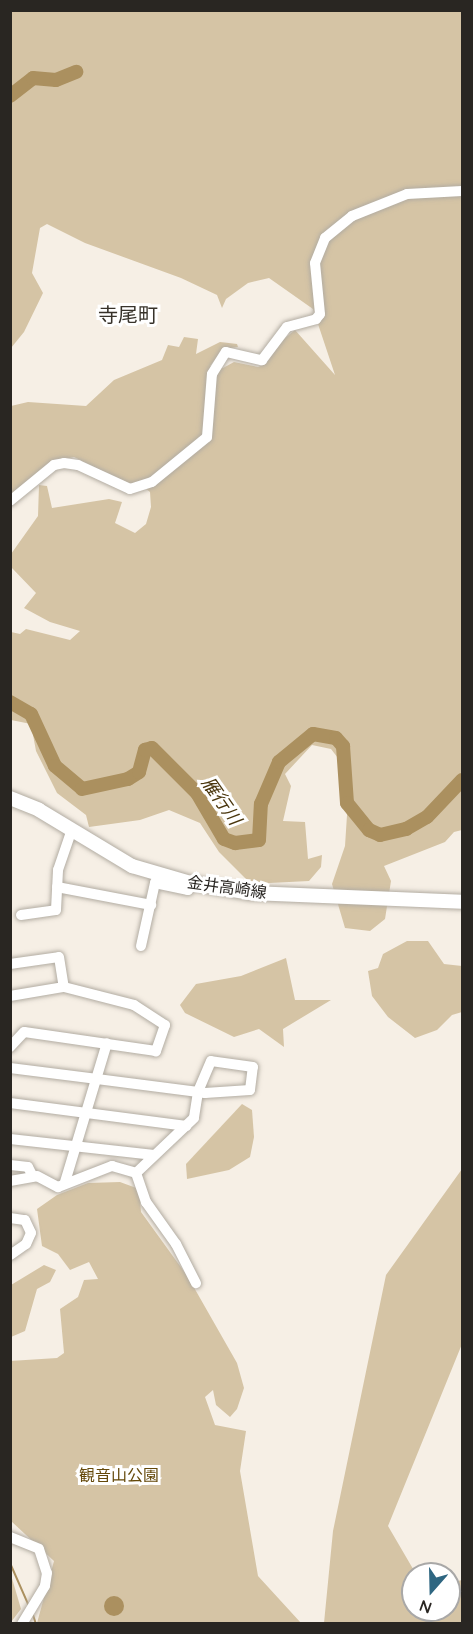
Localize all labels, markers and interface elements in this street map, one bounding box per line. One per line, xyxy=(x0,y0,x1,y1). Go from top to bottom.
district label: 寺尾町 xyxy=(98,302,158,326)
water label: 雁行川 xyxy=(197,773,245,829)
street label: 金井高崎線 xyxy=(186,872,268,902)
park label: 観音山公園 xyxy=(79,1465,159,1485)
north arrow xyxy=(401,1562,461,1622)
text: N xyxy=(417,1596,434,1618)

